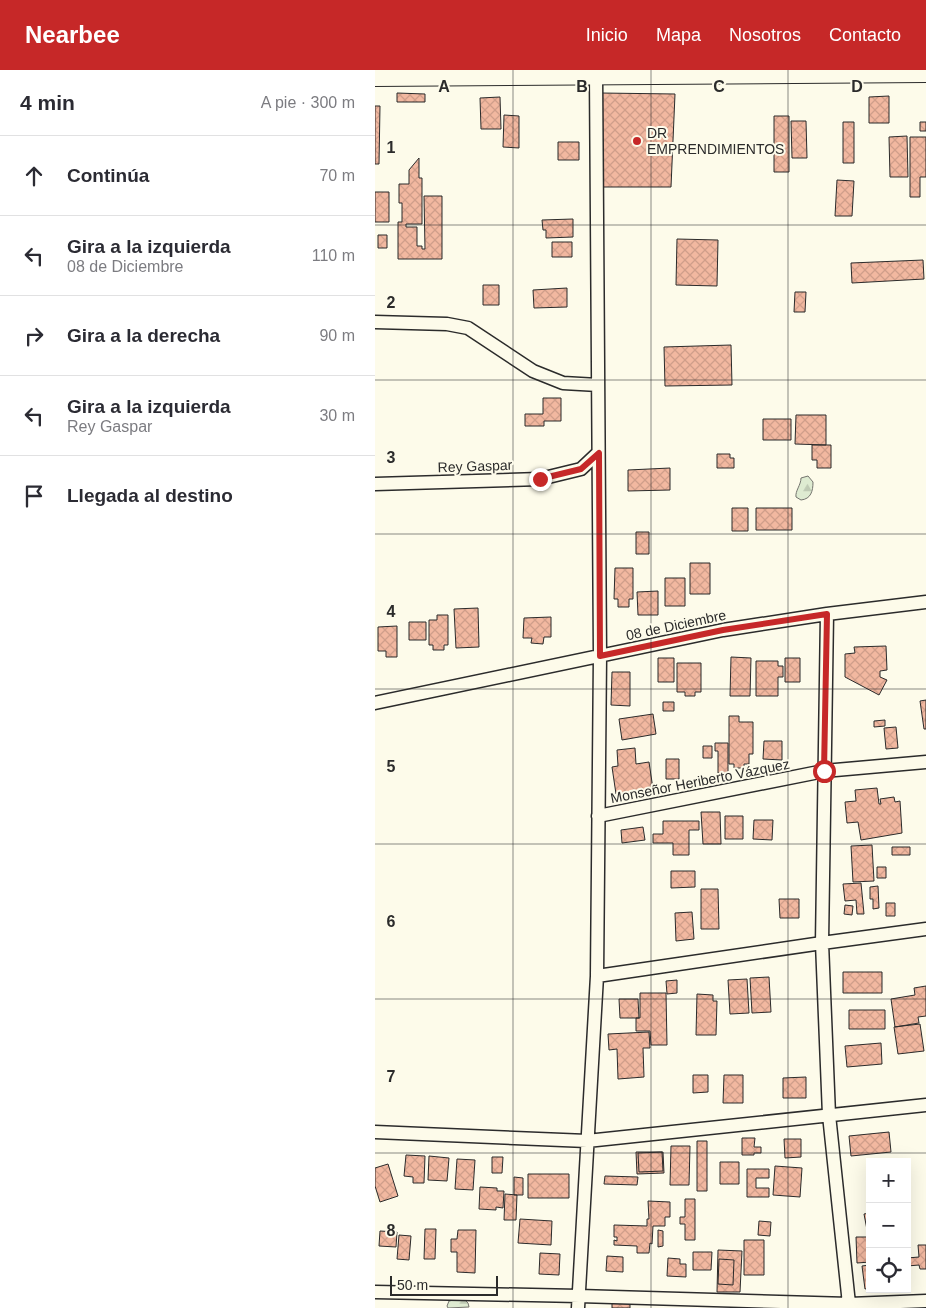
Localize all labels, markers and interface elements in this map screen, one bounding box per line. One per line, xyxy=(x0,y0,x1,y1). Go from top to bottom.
text: Nearbee xyxy=(25,21,120,48)
text: Inicio xyxy=(586,25,628,45)
text: Mapa xyxy=(656,25,701,45)
text: Nosotros xyxy=(729,25,801,45)
text: Contacto xyxy=(829,25,901,45)
text: A xyxy=(438,78,450,95)
text: B xyxy=(576,78,588,95)
text: C xyxy=(713,78,725,95)
text: D xyxy=(851,78,863,95)
text: 4 min xyxy=(20,91,75,114)
text: A pie · 300 m xyxy=(261,94,355,111)
place label: DR EMPRENDIMIENTOS xyxy=(647,125,784,157)
marker: DR EMPRENDIMIENTOS xyxy=(631,135,643,147)
text: 1 xyxy=(387,139,396,156)
icon: ahead xyxy=(20,162,48,190)
text: Continúa xyxy=(67,165,149,186)
text: 70 m xyxy=(319,167,355,184)
text: Gira a la izquierda xyxy=(67,236,231,257)
icon: left xyxy=(20,242,48,270)
text: 110 m xyxy=(312,247,355,264)
text: 08 de Diciembre xyxy=(67,258,184,275)
text: 2 xyxy=(387,294,396,311)
icon: right xyxy=(20,322,48,350)
text: Gira a la derecha xyxy=(67,325,220,346)
text: 90 m xyxy=(319,327,355,344)
text: Gira a la izquierda xyxy=(67,396,231,417)
icon: left xyxy=(20,402,48,430)
text: 30 m xyxy=(319,407,355,424)
text: Rey Gaspar xyxy=(67,418,152,435)
text: 3 xyxy=(387,449,396,466)
street label: Rey Gaspar xyxy=(437,457,513,475)
route end xyxy=(529,468,552,491)
icon: arrive xyxy=(20,482,48,510)
text: Llegada al destino xyxy=(67,485,233,506)
text: 4 xyxy=(387,603,396,620)
street label: 08 de Diciembre xyxy=(624,607,728,643)
street label: Monseñor Heriberto Vázquez xyxy=(609,756,791,806)
text: 5 xyxy=(387,758,396,775)
route start xyxy=(813,760,836,783)
text: 6 xyxy=(387,913,396,930)
text: 7 xyxy=(387,1068,396,1085)
map controls xyxy=(866,1158,911,1293)
button: + xyxy=(866,1158,911,1203)
button: − xyxy=(866,1203,911,1248)
text: 8 xyxy=(387,1222,396,1239)
button: locate xyxy=(866,1248,911,1293)
scale bar xyxy=(390,1273,497,1296)
text: 50 m xyxy=(397,1277,428,1293)

